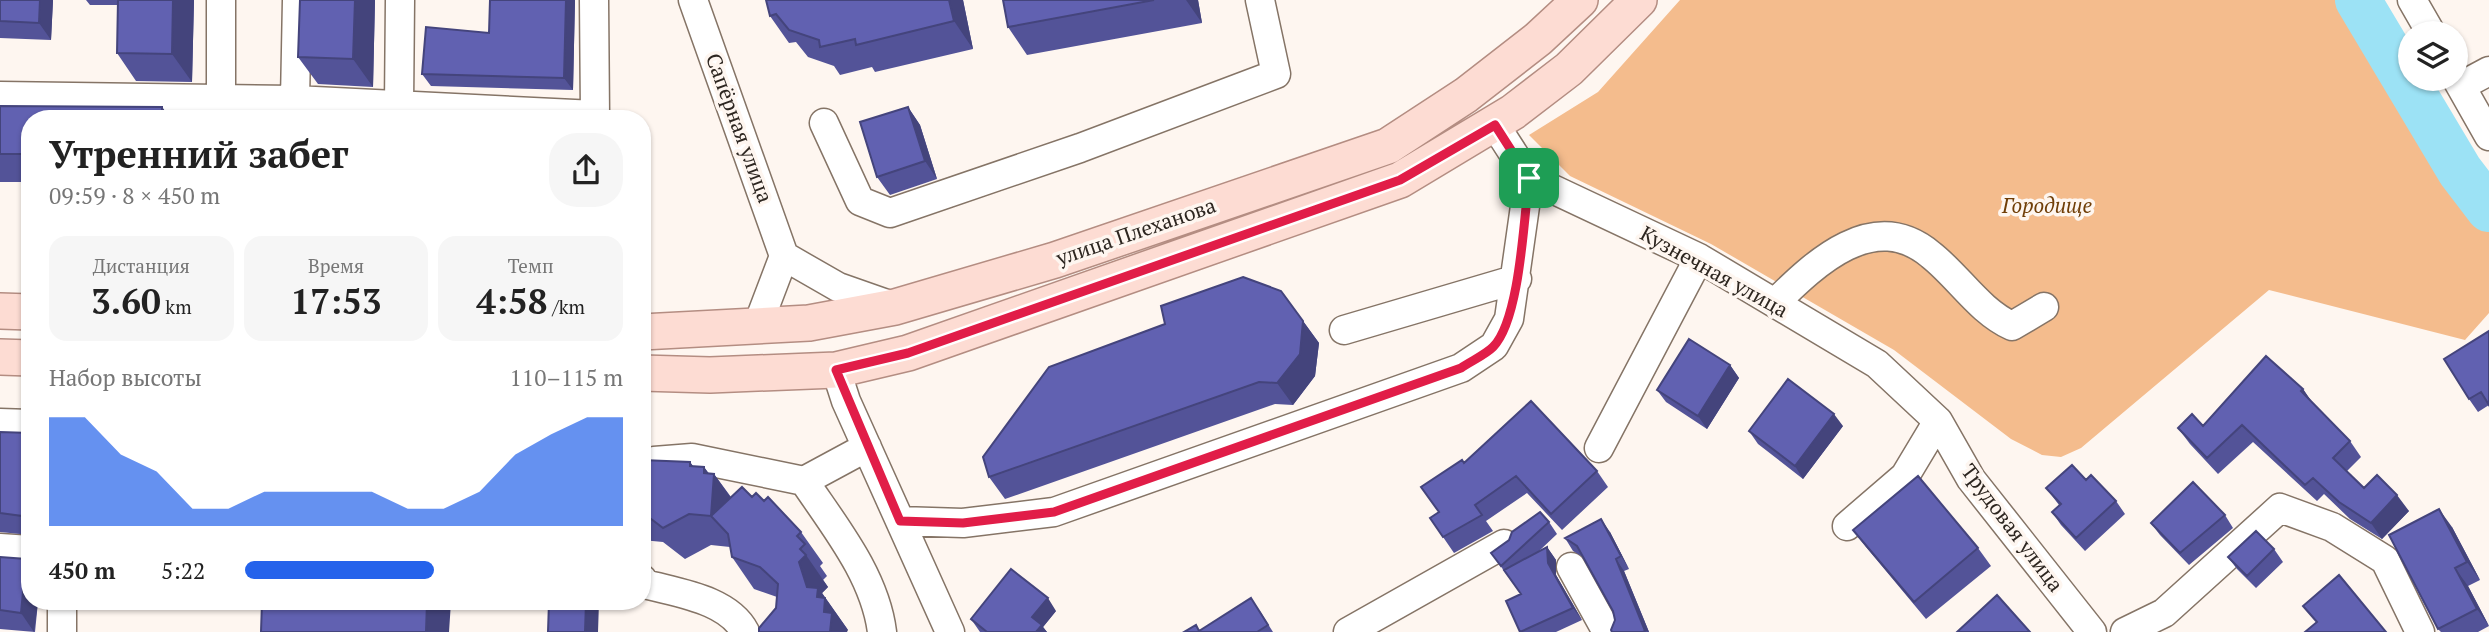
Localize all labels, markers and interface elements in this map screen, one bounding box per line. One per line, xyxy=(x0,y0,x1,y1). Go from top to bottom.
map controls xyxy=(2398,21,2468,91)
button: layers xyxy=(2398,21,2468,91)
street label: Сапёрная улица xyxy=(700,49,780,207)
text: Утренний забег xyxy=(49,129,349,179)
button: share xyxy=(549,133,623,207)
pin xyxy=(1499,148,1559,208)
icon: arrive xyxy=(1510,159,1548,197)
text: 09:59 · 8 × 450 m xyxy=(49,180,220,211)
street label: улица Плеханова xyxy=(1051,190,1220,272)
park label: Городище xyxy=(2001,191,2093,219)
street label: Кузнечная улица xyxy=(1635,219,1794,324)
text: Дистанция xyxy=(93,253,190,278)
text: Время xyxy=(308,253,364,278)
text: Темп xyxy=(508,253,554,278)
text: 3.60 xyxy=(91,278,161,324)
text: 17:53 xyxy=(290,278,382,324)
text: 4:58 xyxy=(476,278,548,324)
text: km xyxy=(161,294,192,319)
text: /km xyxy=(548,294,585,319)
text: Набор высоты xyxy=(49,362,202,393)
text: 110–115 m xyxy=(510,362,623,393)
street label: Трудовая улица xyxy=(1955,458,2070,597)
text: 450 m xyxy=(49,555,115,586)
text: 5:22 xyxy=(161,555,205,586)

